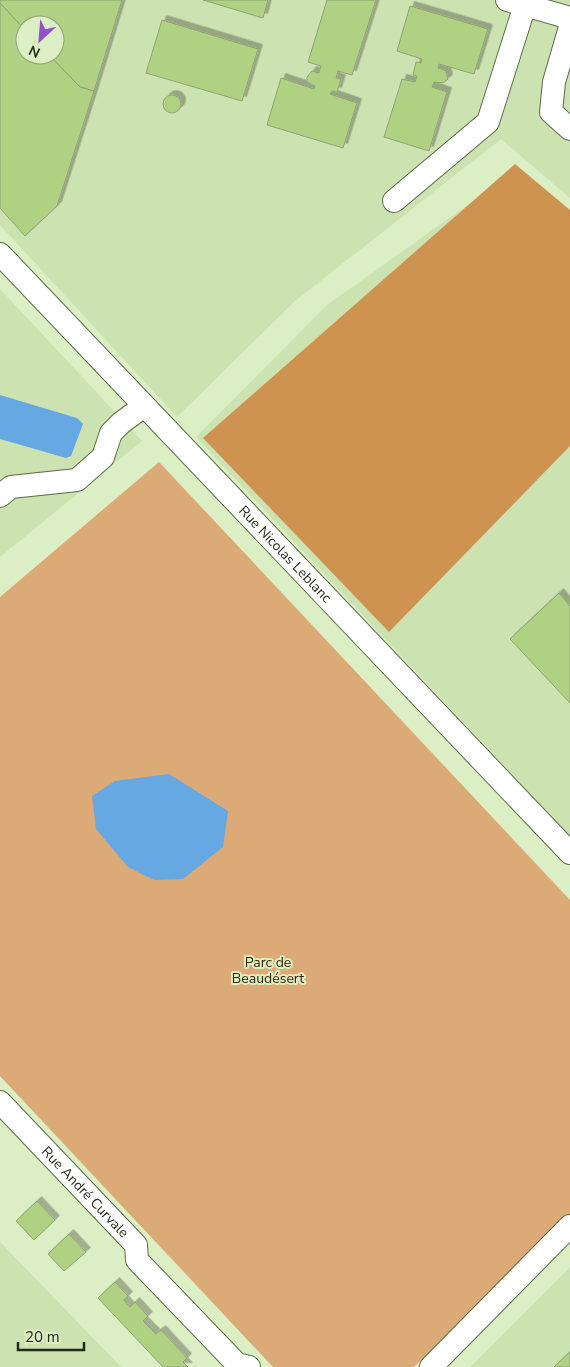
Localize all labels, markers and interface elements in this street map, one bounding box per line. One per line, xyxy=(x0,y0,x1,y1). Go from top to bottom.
north arrow xyxy=(15,15,65,65)
text: N xyxy=(26,40,43,62)
street label: Rue Nicolas Leblanc xyxy=(234,502,336,607)
park label: Parc de Beaudésert xyxy=(232,953,304,988)
street label: Rue André Curvale xyxy=(37,1142,133,1242)
scale bar xyxy=(18,1320,84,1352)
text: 20 m xyxy=(25,1327,60,1347)

